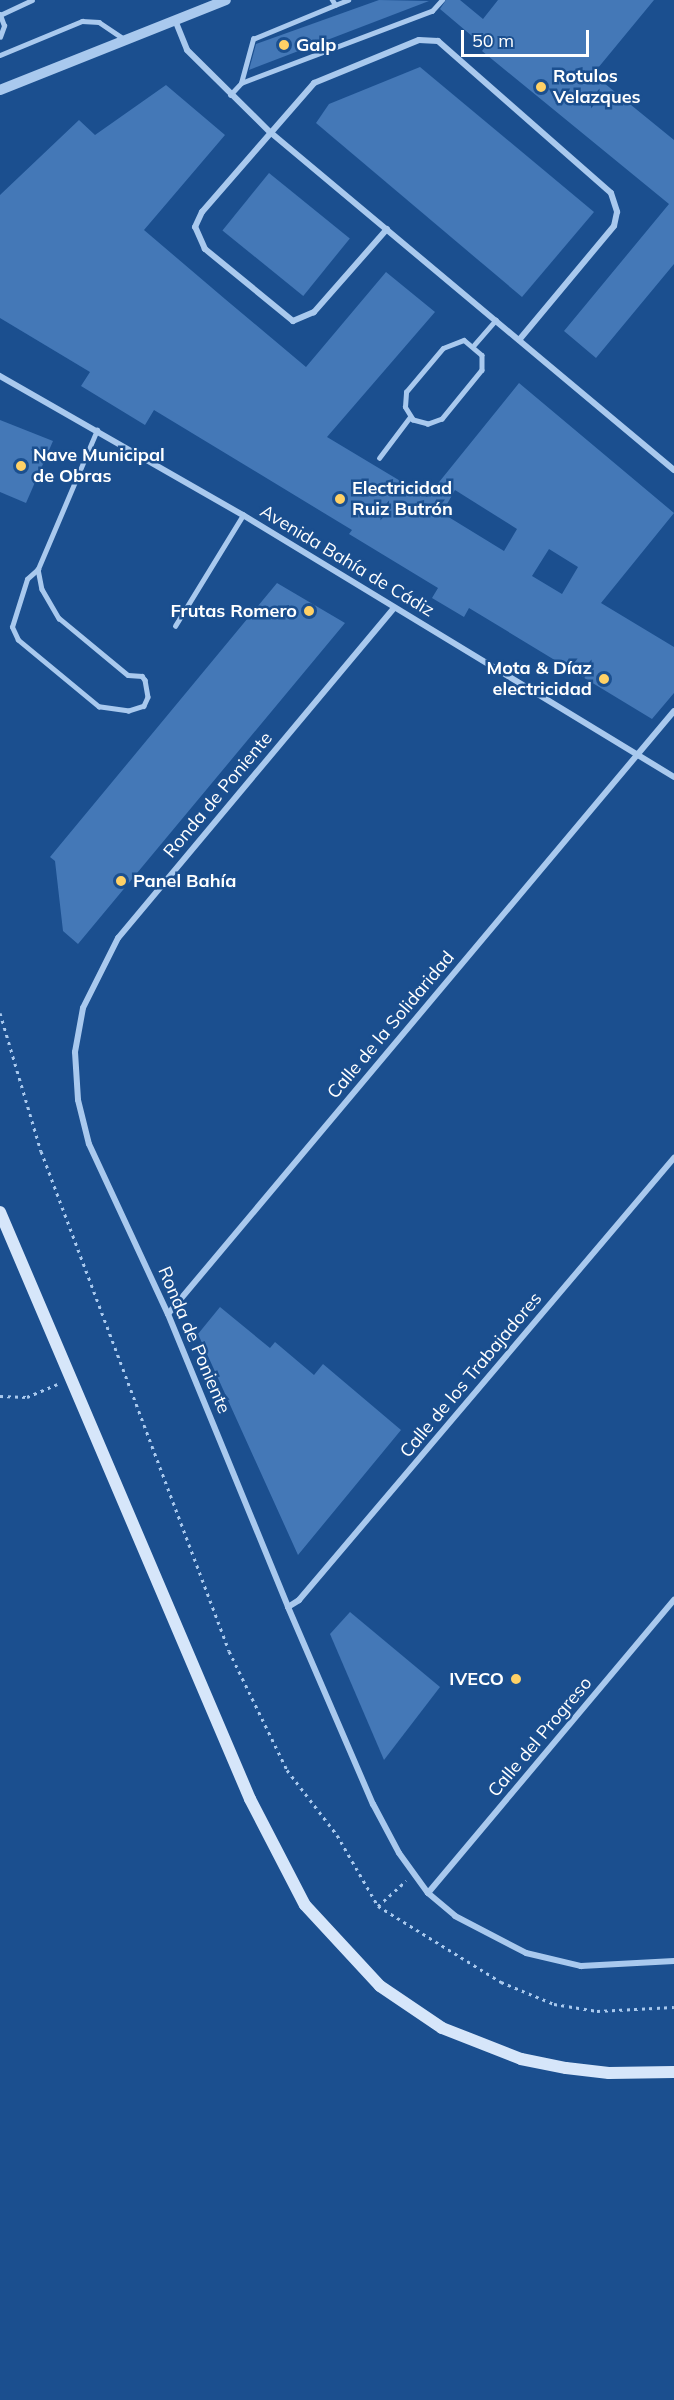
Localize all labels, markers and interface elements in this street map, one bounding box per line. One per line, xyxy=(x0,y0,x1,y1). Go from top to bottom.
scale bar xyxy=(464,18,592,56)
text: 50 m xyxy=(472,29,514,52)
place label: Galp xyxy=(296,34,336,56)
marker: Galp xyxy=(277,38,291,52)
place label: Rotulos Velazques xyxy=(553,66,641,109)
marker: Rotulos Velazques xyxy=(534,80,548,94)
place label: Nave Municipal de Obras xyxy=(33,445,165,488)
marker: Nave Municipal de Obras xyxy=(14,459,28,473)
place label: Electricidad Ruiz Butrón xyxy=(352,478,453,520)
marker: Electricidad Ruiz Butrón xyxy=(333,492,347,506)
street label: Avenida Bahía de Cádiz xyxy=(256,500,438,622)
place label: Frutas Romero xyxy=(170,600,297,622)
marker: Frutas Romero xyxy=(302,604,316,618)
place label: Mota & Díaz electricidad xyxy=(487,658,592,700)
marker: Mota & Díaz electricidad xyxy=(597,672,611,686)
street label: Ronda de Poniente xyxy=(159,728,277,862)
place label: Panel Bahía xyxy=(133,870,236,892)
marker: Panel Bahía xyxy=(114,874,128,888)
street label: Calle de la Solidaridad xyxy=(323,947,459,1103)
street label: Ronda de Poniente xyxy=(153,1263,235,1417)
street label: Calle de los Trabajadores xyxy=(396,1288,546,1462)
place label: IVECO xyxy=(449,1668,504,1690)
marker: IVECO xyxy=(509,1672,523,1686)
street label: Calle del Progreso xyxy=(484,1673,596,1801)

